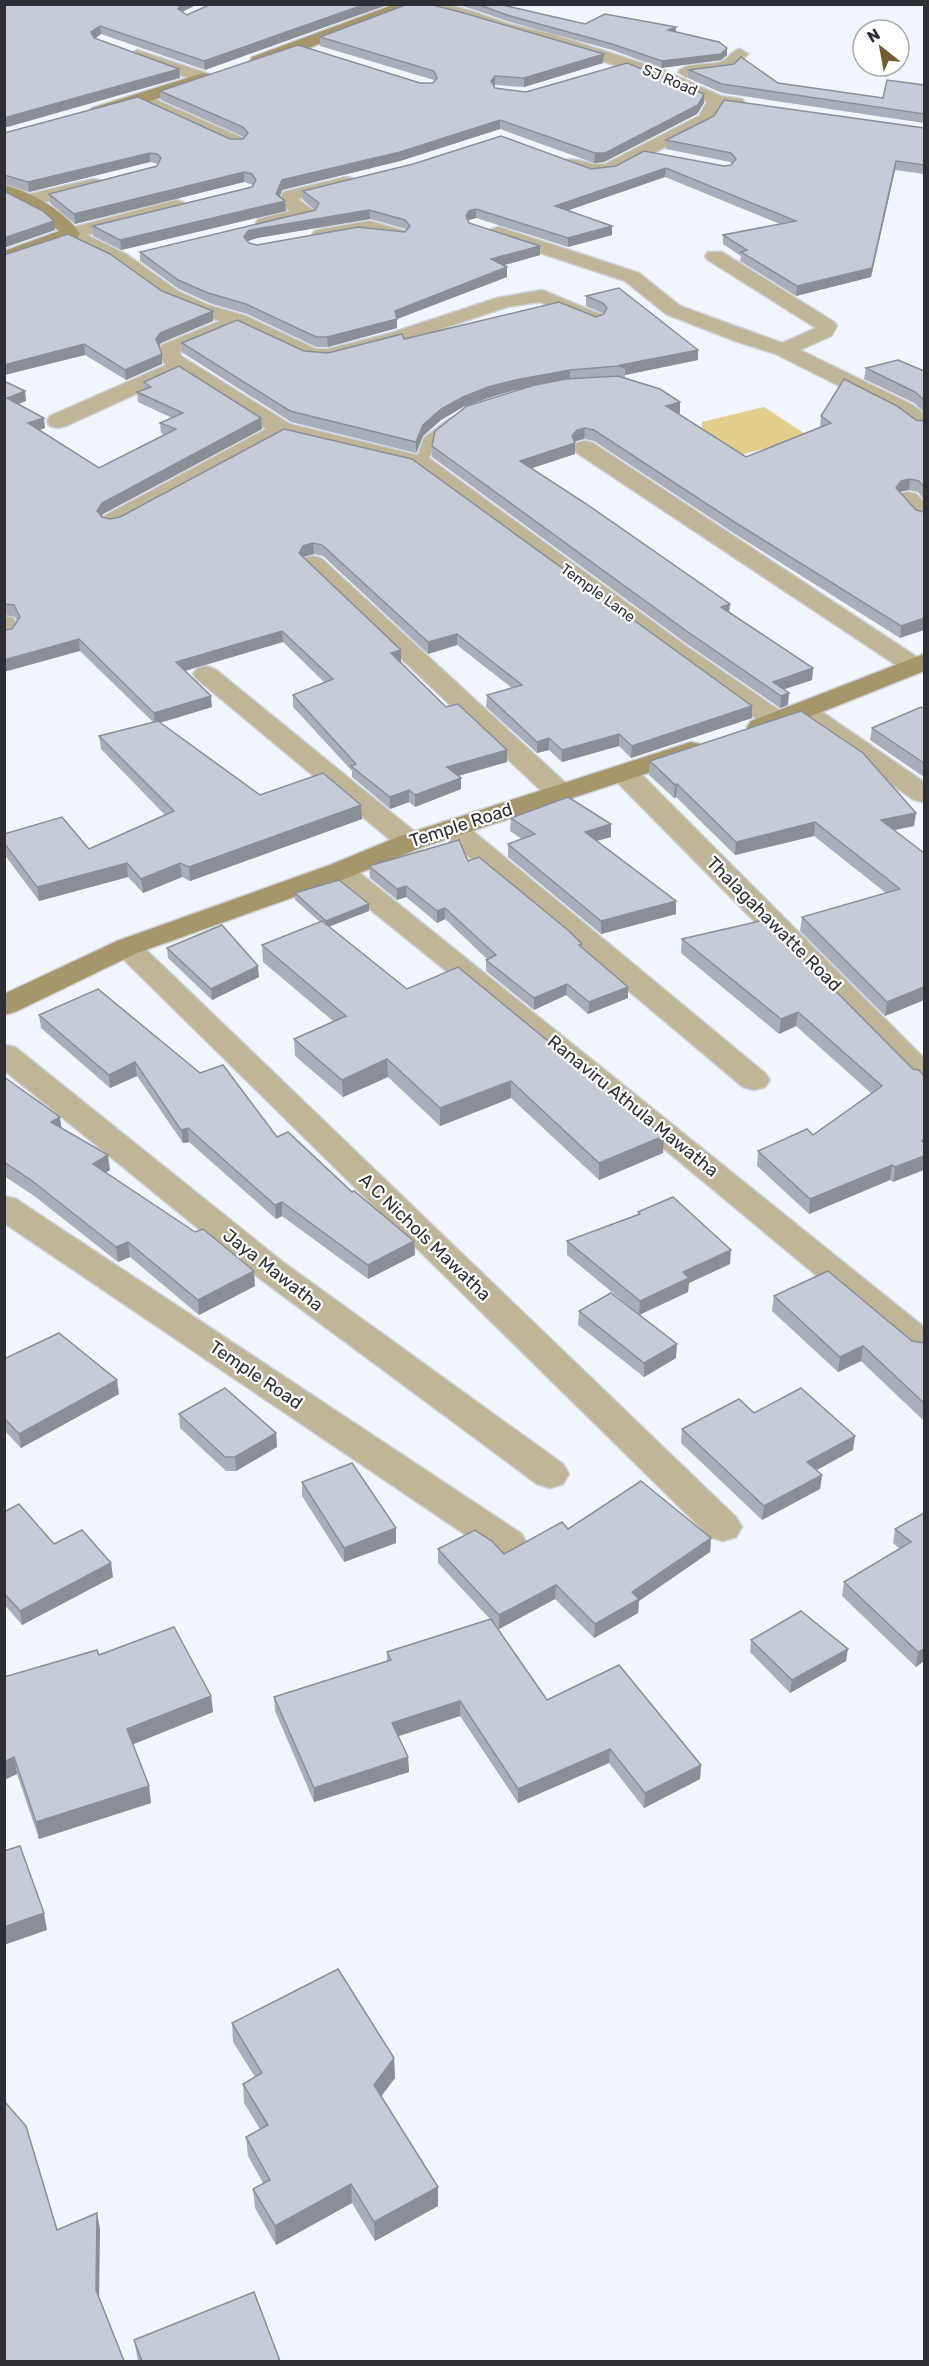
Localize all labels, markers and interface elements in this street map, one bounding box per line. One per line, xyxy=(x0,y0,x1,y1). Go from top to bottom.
north arrow xyxy=(851,18,911,78)
text: N xyxy=(864,24,883,47)
street label: SJ Road xyxy=(640,60,700,100)
street label: Temple Lane xyxy=(557,560,639,626)
street label: Temple Road xyxy=(407,798,515,852)
street label: Thalagahawatte Road xyxy=(702,852,846,996)
street label: Ranaviru Athula Mawatha xyxy=(543,1030,723,1182)
street label: A C Nichols Mawatha xyxy=(355,1168,495,1306)
street label: Jaya Mawatha xyxy=(218,1224,328,1316)
street label: Temple Road xyxy=(205,1336,307,1414)

